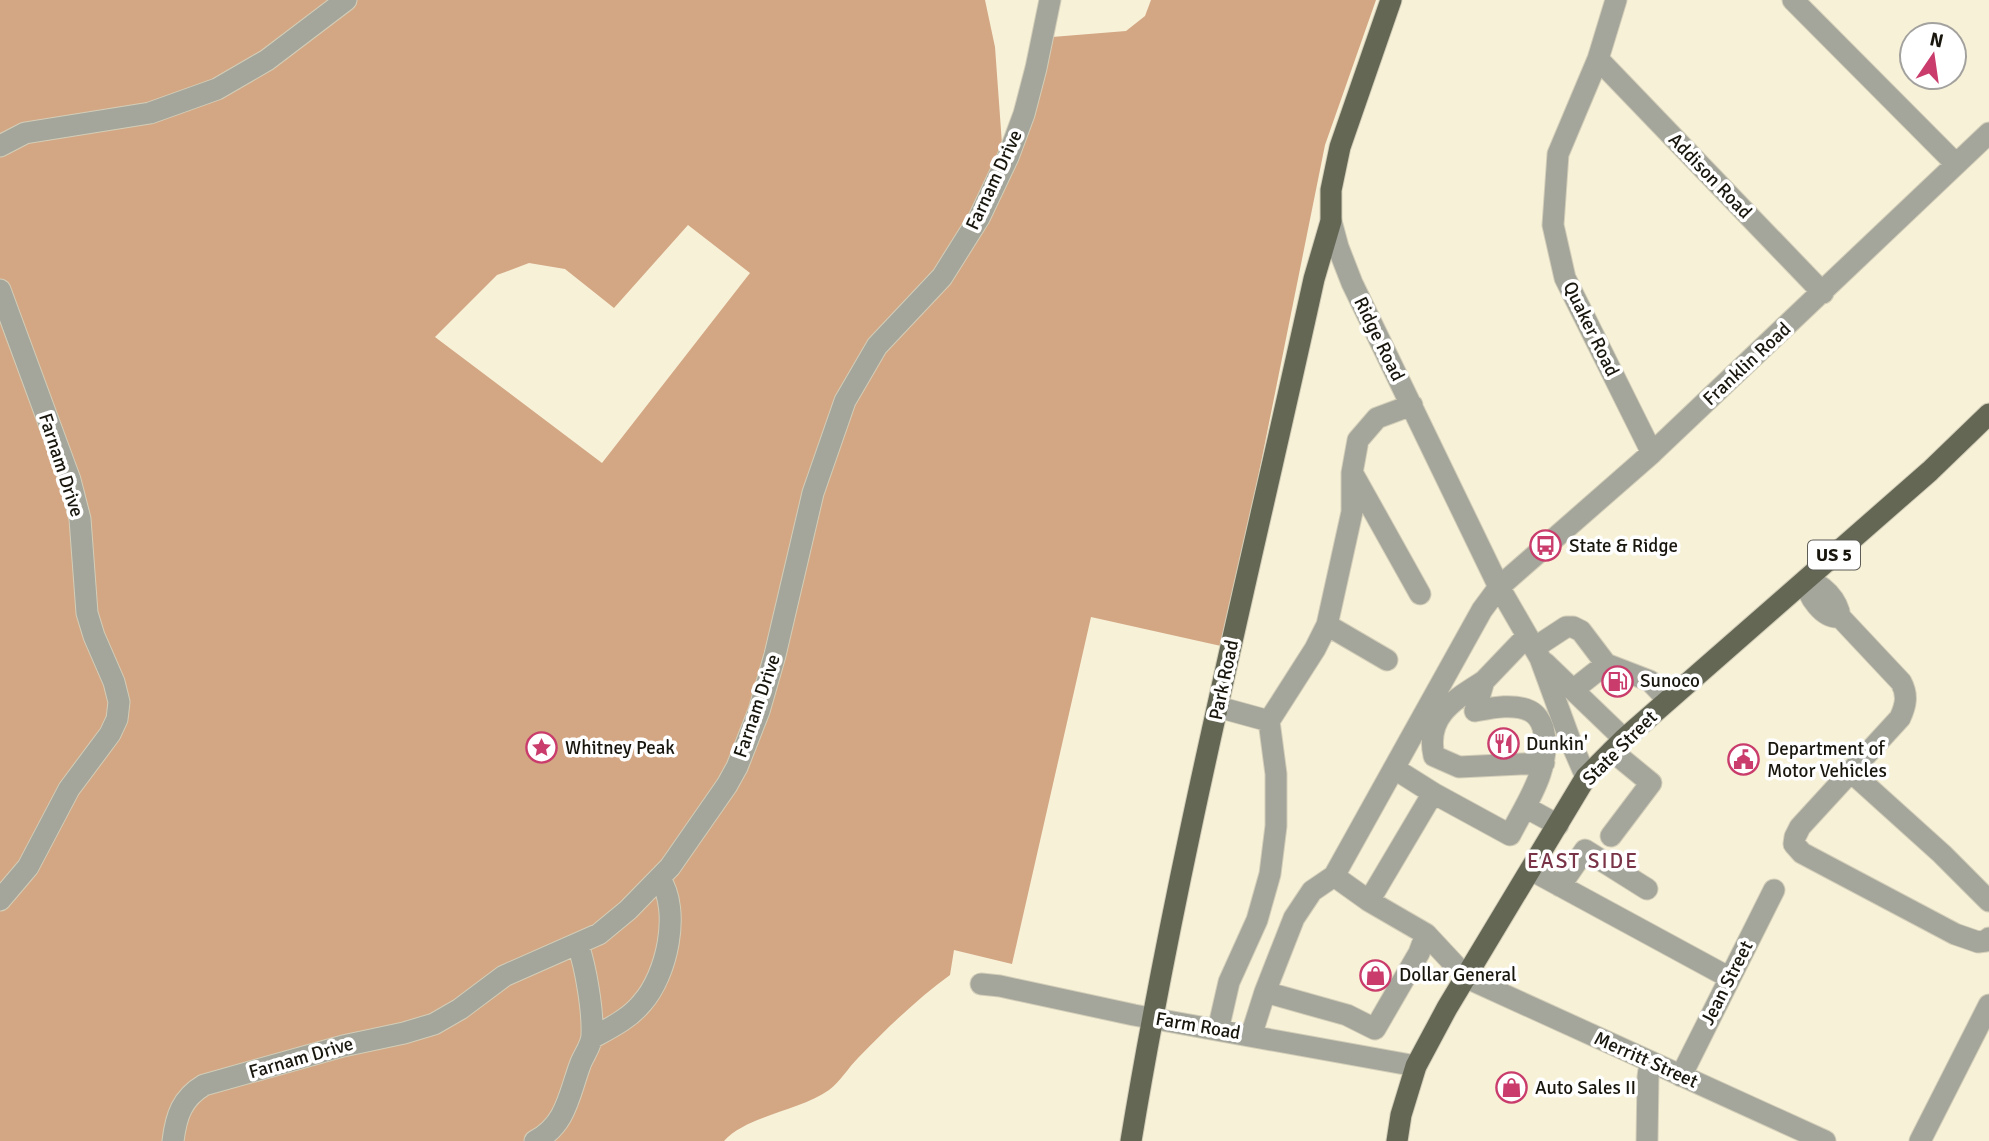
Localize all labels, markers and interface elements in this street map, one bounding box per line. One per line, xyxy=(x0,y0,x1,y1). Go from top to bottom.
north arrow xyxy=(1898,21,1968,91)
text: N xyxy=(1927,27,1946,54)
street label: Farnam Drive xyxy=(960,126,1028,234)
street label: Addison Road xyxy=(1663,128,1757,224)
street label: Quaker Road xyxy=(1558,277,1624,381)
street label: Ridge Road xyxy=(1348,293,1410,385)
street label: Franklin Road xyxy=(1698,317,1796,411)
street label: Farnam Drive xyxy=(33,410,89,520)
bus stop icon: State & Ridge xyxy=(1529,529,1563,563)
place label: State & Ridge xyxy=(1569,534,1678,558)
road number: US 5 xyxy=(1808,540,1860,570)
street label: Park Road xyxy=(1204,638,1244,722)
street label: Farnam Drive xyxy=(728,651,786,761)
fuel station icon: Sunoco xyxy=(1600,664,1634,698)
place label: Sunoco xyxy=(1640,669,1700,693)
street label: State Street xyxy=(1577,705,1663,791)
restaurant icon: Dunkin' xyxy=(1486,727,1520,761)
place icon: Whitney Peak xyxy=(525,731,559,765)
place label: Dunkin' xyxy=(1526,732,1588,756)
place label: Whitney Peak xyxy=(565,736,675,760)
place label: Department of Motor Vehicles xyxy=(1767,737,1887,783)
public building icon: Department of Motor Vehicles xyxy=(1727,743,1761,777)
district label: EAST SIDE xyxy=(1527,848,1639,874)
street label: Jean Street xyxy=(1695,936,1759,1029)
shop icon: Dollar General xyxy=(1359,958,1393,992)
place label: Dollar General xyxy=(1399,963,1517,987)
street label: Farm Road xyxy=(1154,1007,1242,1045)
street label: Merritt Street xyxy=(1590,1026,1702,1094)
street label: Farnam Drive xyxy=(246,1032,356,1084)
shop icon: Auto Sales II xyxy=(1495,1071,1529,1105)
place label: Auto Sales II xyxy=(1535,1076,1636,1100)

